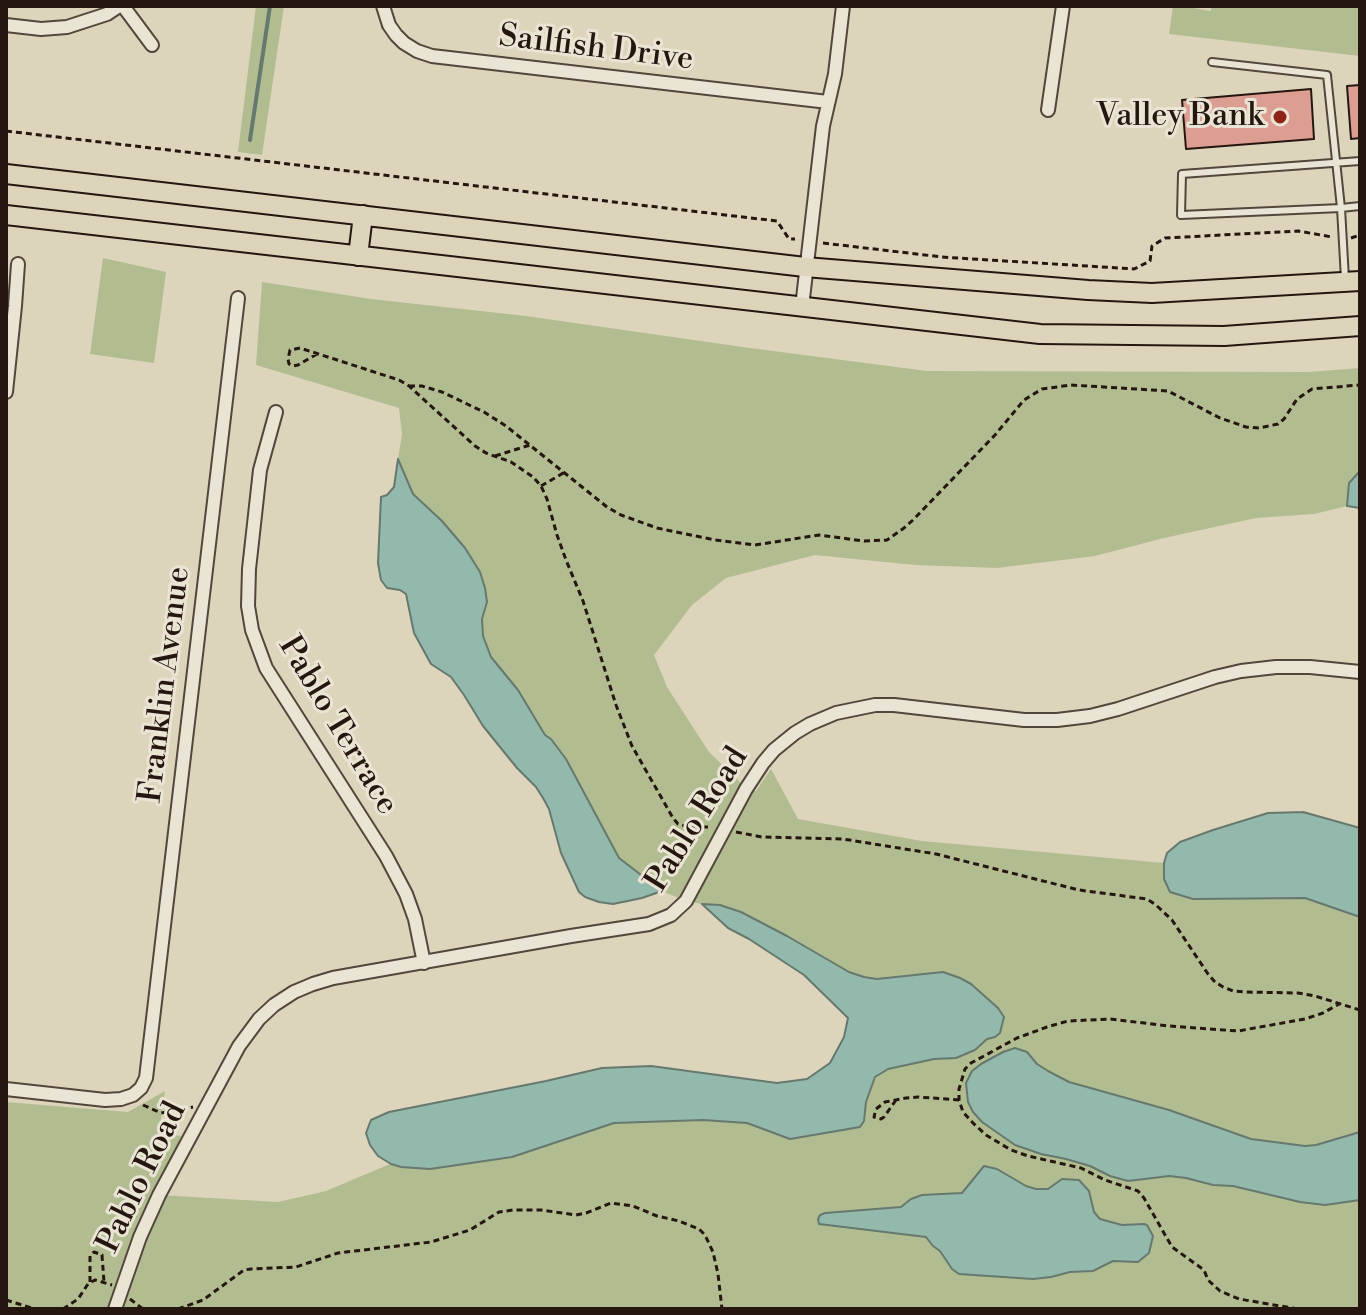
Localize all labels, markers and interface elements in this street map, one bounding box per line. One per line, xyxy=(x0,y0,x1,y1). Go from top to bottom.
street label: Sailfish Drive xyxy=(497,18,695,80)
place label: Valley Bank xyxy=(1096,98,1264,136)
marker: Valley Bank xyxy=(1271,108,1289,126)
street label: Franklin Avenue xyxy=(132,565,200,805)
street label: Pablo Terrace xyxy=(269,630,405,822)
street label: Pablo Road xyxy=(639,741,757,899)
street label: Pablo Road xyxy=(90,1096,196,1260)

